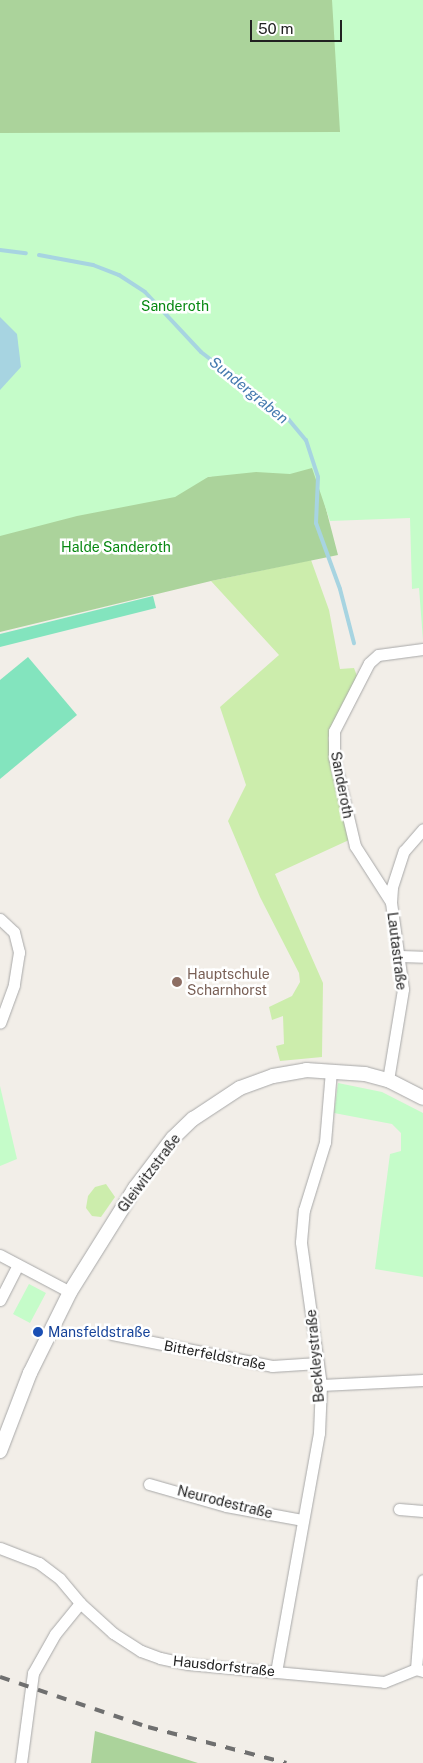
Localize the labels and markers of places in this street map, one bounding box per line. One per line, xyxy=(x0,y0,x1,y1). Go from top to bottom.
place label: Hauptschule Scharnhorst xyxy=(187,966,270,999)
marker: Hauptschule Scharnhorst xyxy=(171,976,183,988)
place label: Mansfeldstraße xyxy=(48,1324,150,1340)
marker: Mansfeldstraße xyxy=(32,1326,44,1338)

